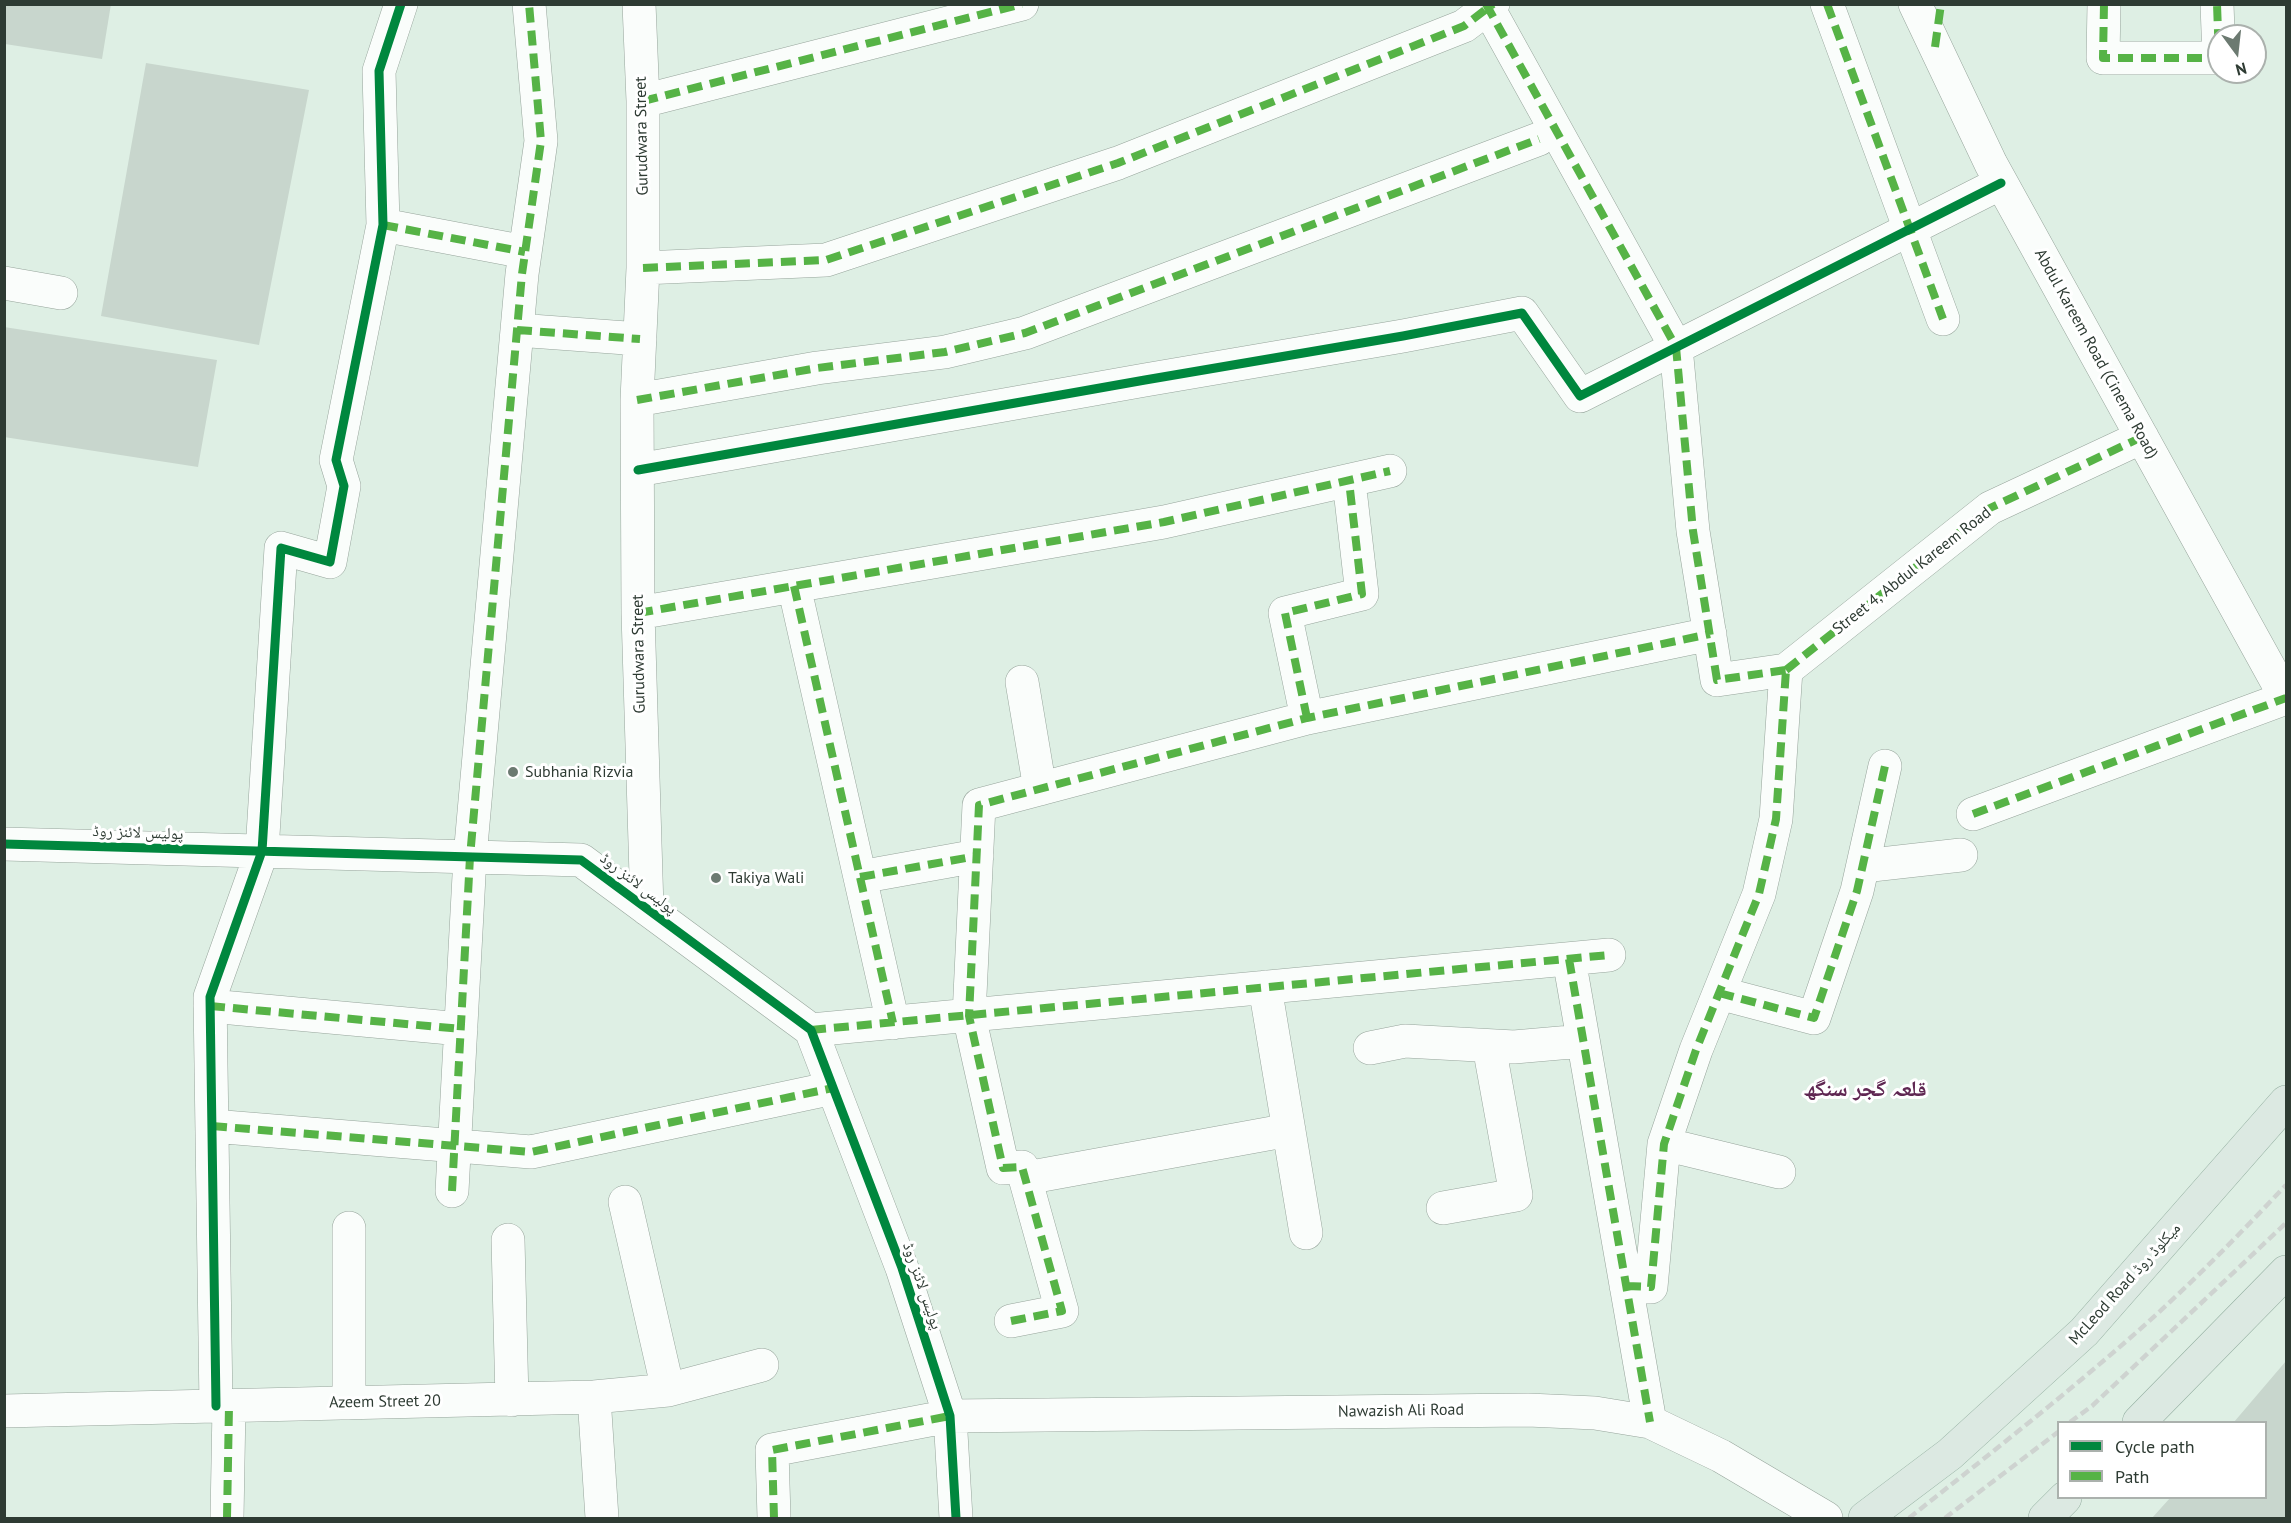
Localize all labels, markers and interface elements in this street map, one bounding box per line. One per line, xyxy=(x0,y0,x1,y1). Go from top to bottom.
north arrow xyxy=(2207,24,2267,84)
text: N xyxy=(2233,58,2249,80)
street label: Gurudwara Street xyxy=(631,76,653,196)
street label: Abdul Kareem Road (Cinema Road) xyxy=(2030,246,2162,462)
street label: Street 4, Abdul Kareem Road xyxy=(1829,503,1995,639)
street label: Gurudwara Street xyxy=(628,594,650,714)
place label: Subhania Rizvia xyxy=(525,762,633,782)
marker: Subhania Rizvia xyxy=(506,765,520,779)
street label: پولیس لائنز روڈ xyxy=(92,822,184,844)
street label: پولیس لائنز روڈ xyxy=(596,849,680,919)
place label: Takiya Wali xyxy=(728,868,804,888)
marker: Takiya Wali xyxy=(709,871,723,885)
district label: قلعہ گجر سنگھ xyxy=(1803,1077,1927,1103)
street label: McLeod Road میکلوڈ روڈ xyxy=(2065,1219,2185,1349)
street label: پولیس لائنز روڈ xyxy=(898,1240,946,1332)
street label: Azeem Street 20 xyxy=(329,1391,441,1413)
street label: Nawazish Ali Road xyxy=(1338,1400,1464,1422)
legend xyxy=(2057,1421,2267,1499)
text: Cycle path xyxy=(2115,1435,2195,1458)
text: Path xyxy=(2115,1465,2149,1488)

